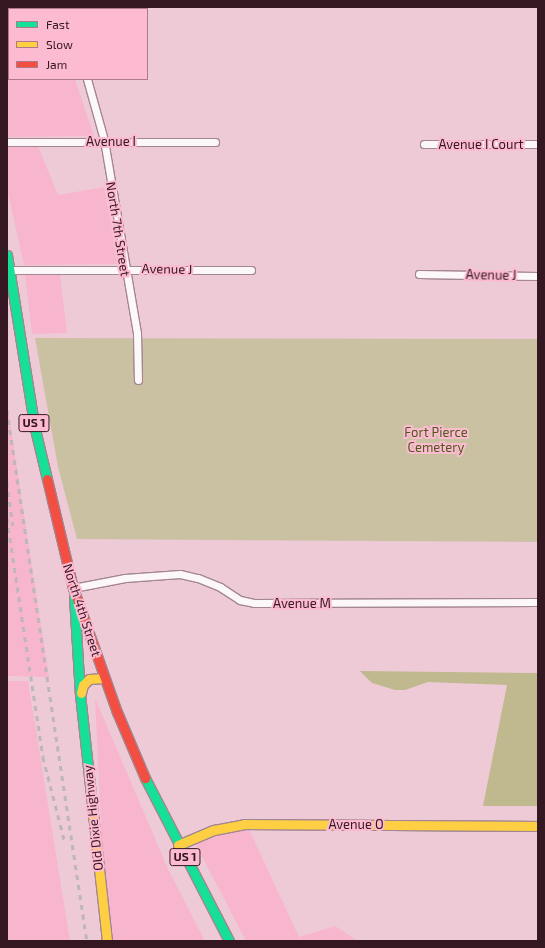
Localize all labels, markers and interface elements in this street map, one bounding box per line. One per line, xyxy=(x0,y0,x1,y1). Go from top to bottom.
legend xyxy=(8,8,148,80)
text: Fast xyxy=(46,17,69,31)
text: Slow xyxy=(46,37,73,51)
text: Jam xyxy=(46,57,67,71)
street label: Avenue I xyxy=(86,133,136,149)
street label: Avenue I Court xyxy=(438,136,524,152)
street label: North 7th Street xyxy=(103,181,133,277)
street label: Avenue J xyxy=(141,261,193,277)
street label: Avenue J xyxy=(465,267,517,283)
road number: US 1 xyxy=(18,413,50,433)
park label: Fort Pierce Cemetery xyxy=(404,425,468,456)
street label: North 4th Street xyxy=(60,562,104,658)
street label: Avenue M xyxy=(273,595,331,611)
street label: Old Dixie Highway xyxy=(80,764,106,872)
street label: Avenue O xyxy=(328,816,384,832)
road number: US 1 xyxy=(169,847,201,867)

